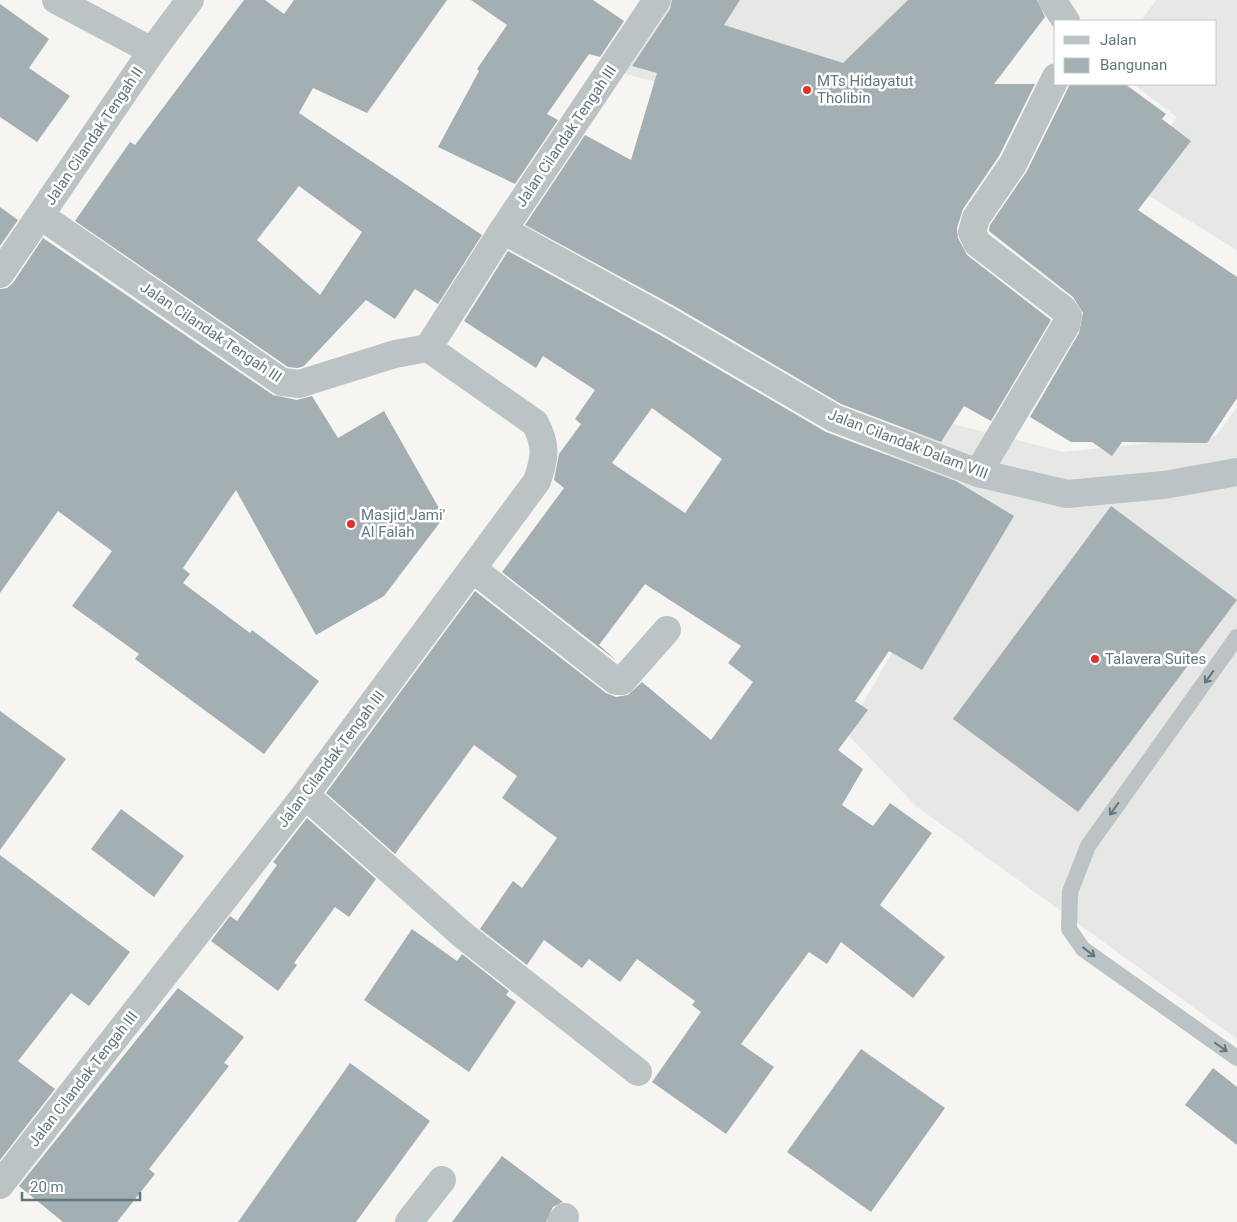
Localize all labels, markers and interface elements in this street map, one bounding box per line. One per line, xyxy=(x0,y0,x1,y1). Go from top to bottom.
legend xyxy=(1054,20,1217,85)
text: Jalan xyxy=(1100,31,1137,49)
text: Bangunan xyxy=(1100,56,1167,74)
street label: Jalan Cilandak Tengah III xyxy=(512,62,620,210)
street label: Jalan Cilandak Tengah II xyxy=(41,64,147,208)
place label: MTs Hidayatut Tholibin xyxy=(817,72,914,107)
marker: MTs Hidayatut Tholibin xyxy=(801,84,813,96)
street label: Jalan Cilandak Tengah III xyxy=(137,278,285,386)
street label: Jalan Cilandak Dalam VIII xyxy=(825,405,991,483)
place label: Masjid Jami' Al Falah xyxy=(361,506,445,541)
marker: Masjid Jami' Al Falah xyxy=(345,518,357,530)
place label: Talavera Suites xyxy=(1105,650,1206,668)
marker: Talavera Suites xyxy=(1089,653,1101,665)
one-way arrow xyxy=(1204,670,1214,684)
street label: Jalan Cilandak Tengah III xyxy=(274,687,388,831)
one-way arrow xyxy=(1109,802,1119,816)
one-way arrow xyxy=(1082,947,1095,958)
street label: Jalan Cilandak Tengah III xyxy=(25,1008,141,1150)
one-way arrow xyxy=(1214,1042,1228,1052)
scale bar xyxy=(22,1170,140,1202)
text: 20 m xyxy=(30,1178,64,1196)

